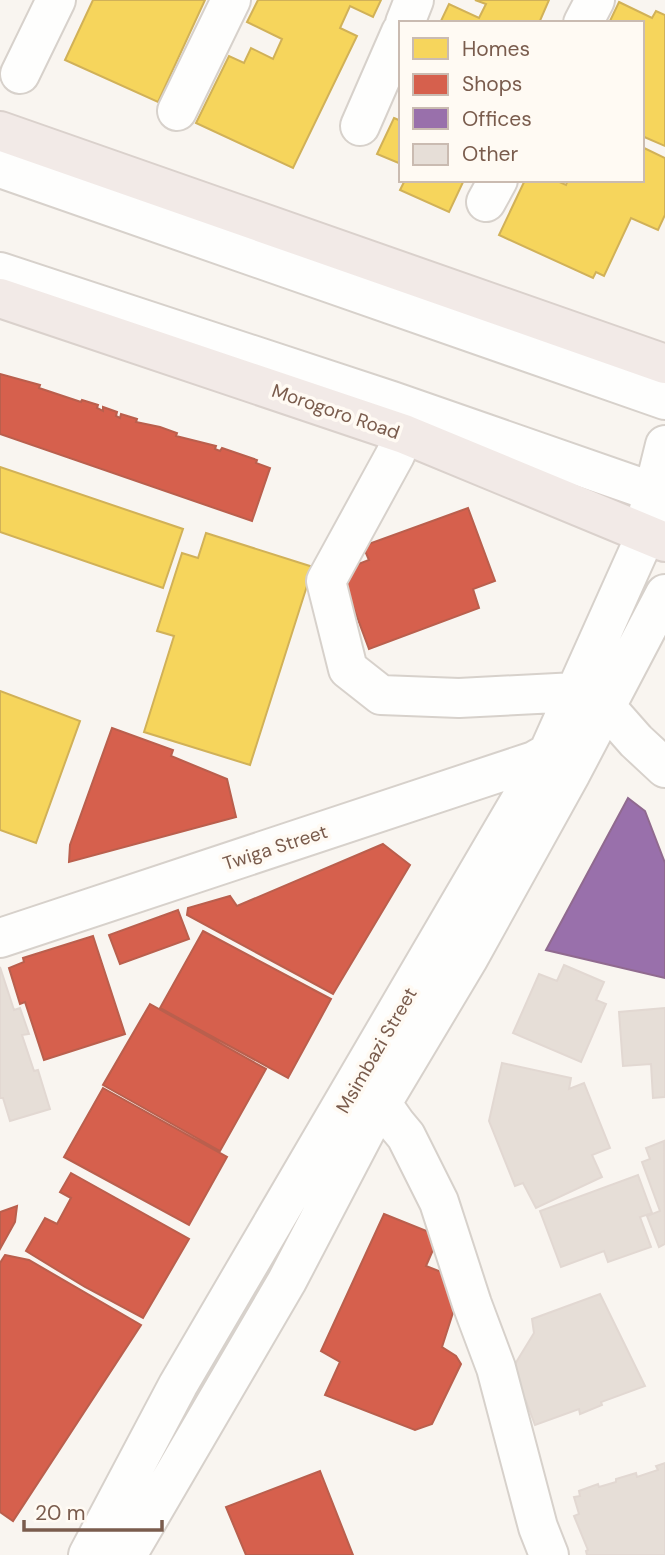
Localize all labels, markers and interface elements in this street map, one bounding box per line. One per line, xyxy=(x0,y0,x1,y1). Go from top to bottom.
legend xyxy=(399,21,644,182)
text: Homes xyxy=(462,35,530,63)
text: Shops xyxy=(462,70,522,98)
text: Offices xyxy=(462,105,532,133)
text: Other xyxy=(462,140,518,168)
street label: Morogoro Road xyxy=(269,378,403,445)
street label: Twiga Street xyxy=(220,819,331,876)
street label: Msimbazi Street xyxy=(330,983,423,1118)
scale bar xyxy=(24,1488,163,1532)
text: 20 m xyxy=(35,1499,86,1527)

